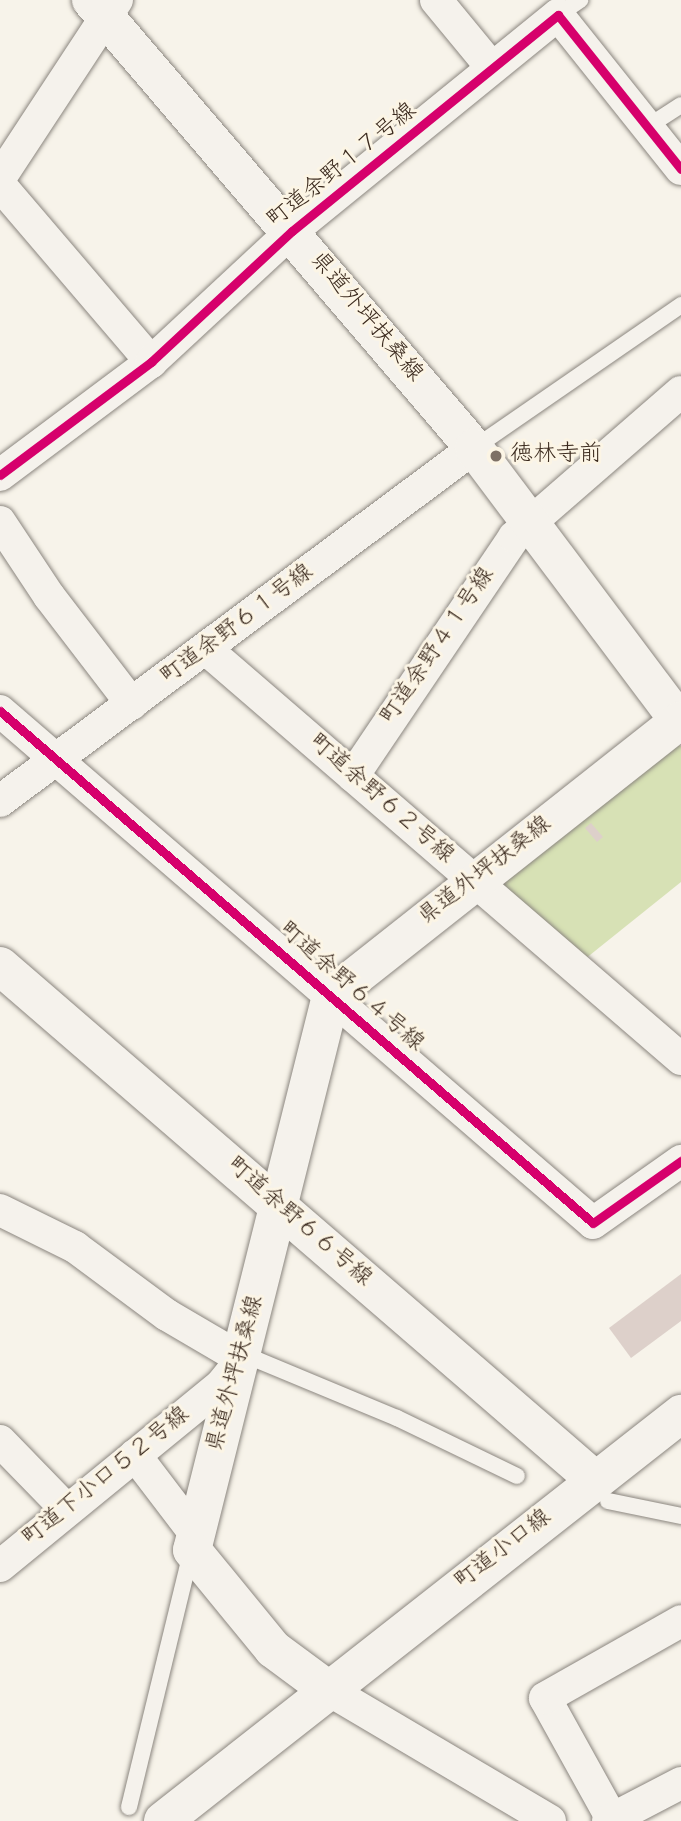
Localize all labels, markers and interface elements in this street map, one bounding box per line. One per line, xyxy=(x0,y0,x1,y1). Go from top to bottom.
street label: 町道余野１７号線 xyxy=(263,98,423,236)
street label: 県道外坪扶桑線 xyxy=(303,247,427,389)
place label: 徳林寺前 xyxy=(510,442,602,470)
marker: 徳林寺前 xyxy=(488,448,504,464)
street label: 町道余野６１号線 xyxy=(156,560,320,692)
street label: 町道余野４１号線 xyxy=(376,563,502,731)
street label: 町道余野６２号線 xyxy=(302,729,458,871)
street label: 県道外坪扶桑線 xyxy=(414,812,558,932)
street label: 町道余野６４号線 xyxy=(272,917,428,1059)
street label: 町道余野６６号線 xyxy=(220,1152,376,1294)
street label: 県道外坪扶桑線 xyxy=(203,1293,271,1455)
street label: 町道下小口５２号線 xyxy=(18,1402,196,1554)
street label: 町道小口線 xyxy=(450,1505,558,1597)

